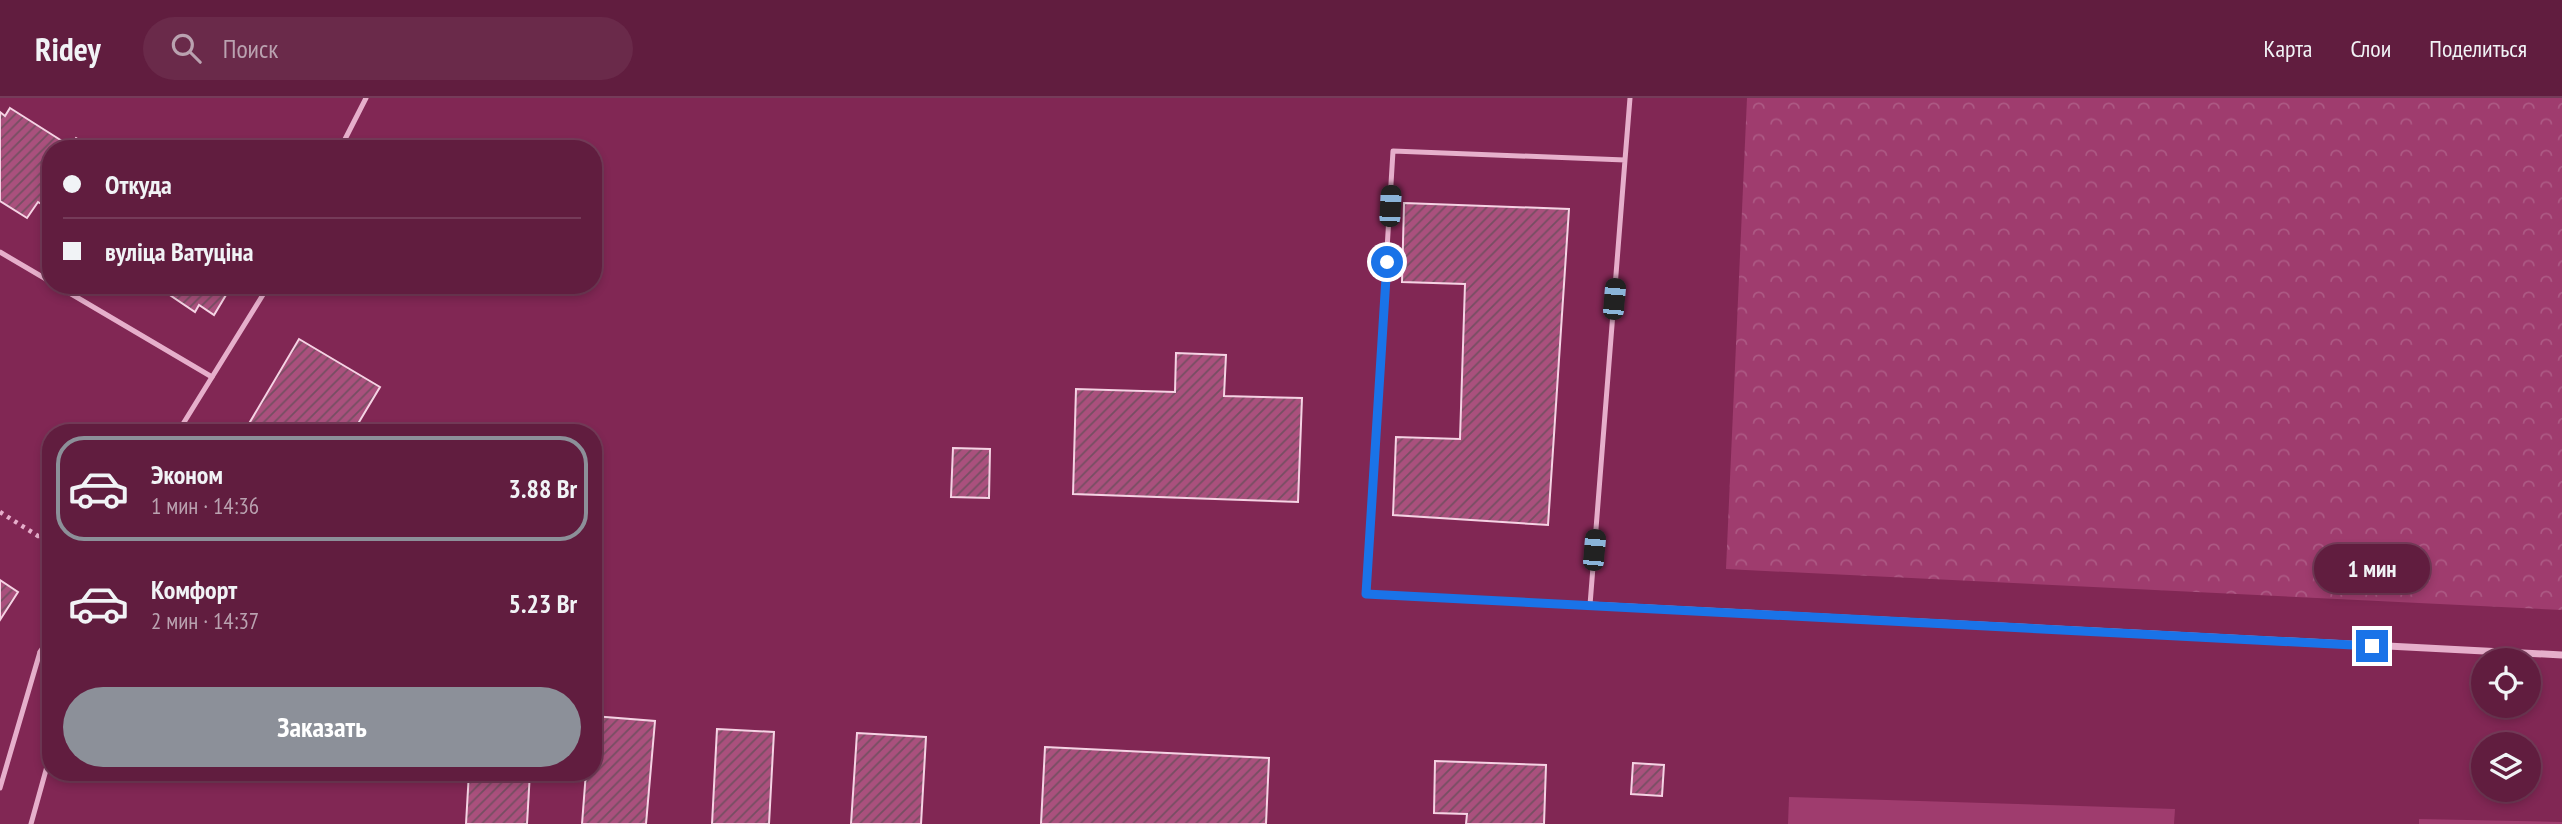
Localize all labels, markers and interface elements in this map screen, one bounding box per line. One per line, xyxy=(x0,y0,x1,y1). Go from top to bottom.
search box xyxy=(143,17,633,80)
text: Ridey xyxy=(35,27,101,70)
icon: search xyxy=(167,29,205,67)
text: Поиск xyxy=(223,32,278,65)
text: Карта xyxy=(2264,33,2312,64)
text: Слои xyxy=(2350,33,2391,64)
text: Поделиться xyxy=(2429,33,2527,64)
text: Откуда xyxy=(105,168,172,201)
car xyxy=(1379,184,1402,228)
text: вуліца Ватуціна xyxy=(105,235,254,268)
route start xyxy=(1371,246,1403,278)
car xyxy=(1602,277,1627,321)
icon: car xyxy=(67,457,130,520)
text: Эконом xyxy=(151,458,223,491)
text: 3.88 Br xyxy=(509,472,577,505)
text: 1 мин · 14:36 xyxy=(151,491,259,520)
car xyxy=(1582,528,1607,572)
callout: 1 мин xyxy=(2314,545,2430,594)
text: 1 мин xyxy=(2347,554,2397,583)
icon: car xyxy=(67,572,130,635)
text: Комфорт xyxy=(151,573,237,606)
text: 5.23 Br xyxy=(509,587,577,620)
text: 2 мин · 14:37 xyxy=(151,606,259,635)
route end xyxy=(2356,630,2388,662)
map controls xyxy=(2471,648,2541,802)
button: locate xyxy=(2471,648,2541,718)
button: Заказать xyxy=(63,687,581,767)
button: layers xyxy=(2471,732,2541,802)

